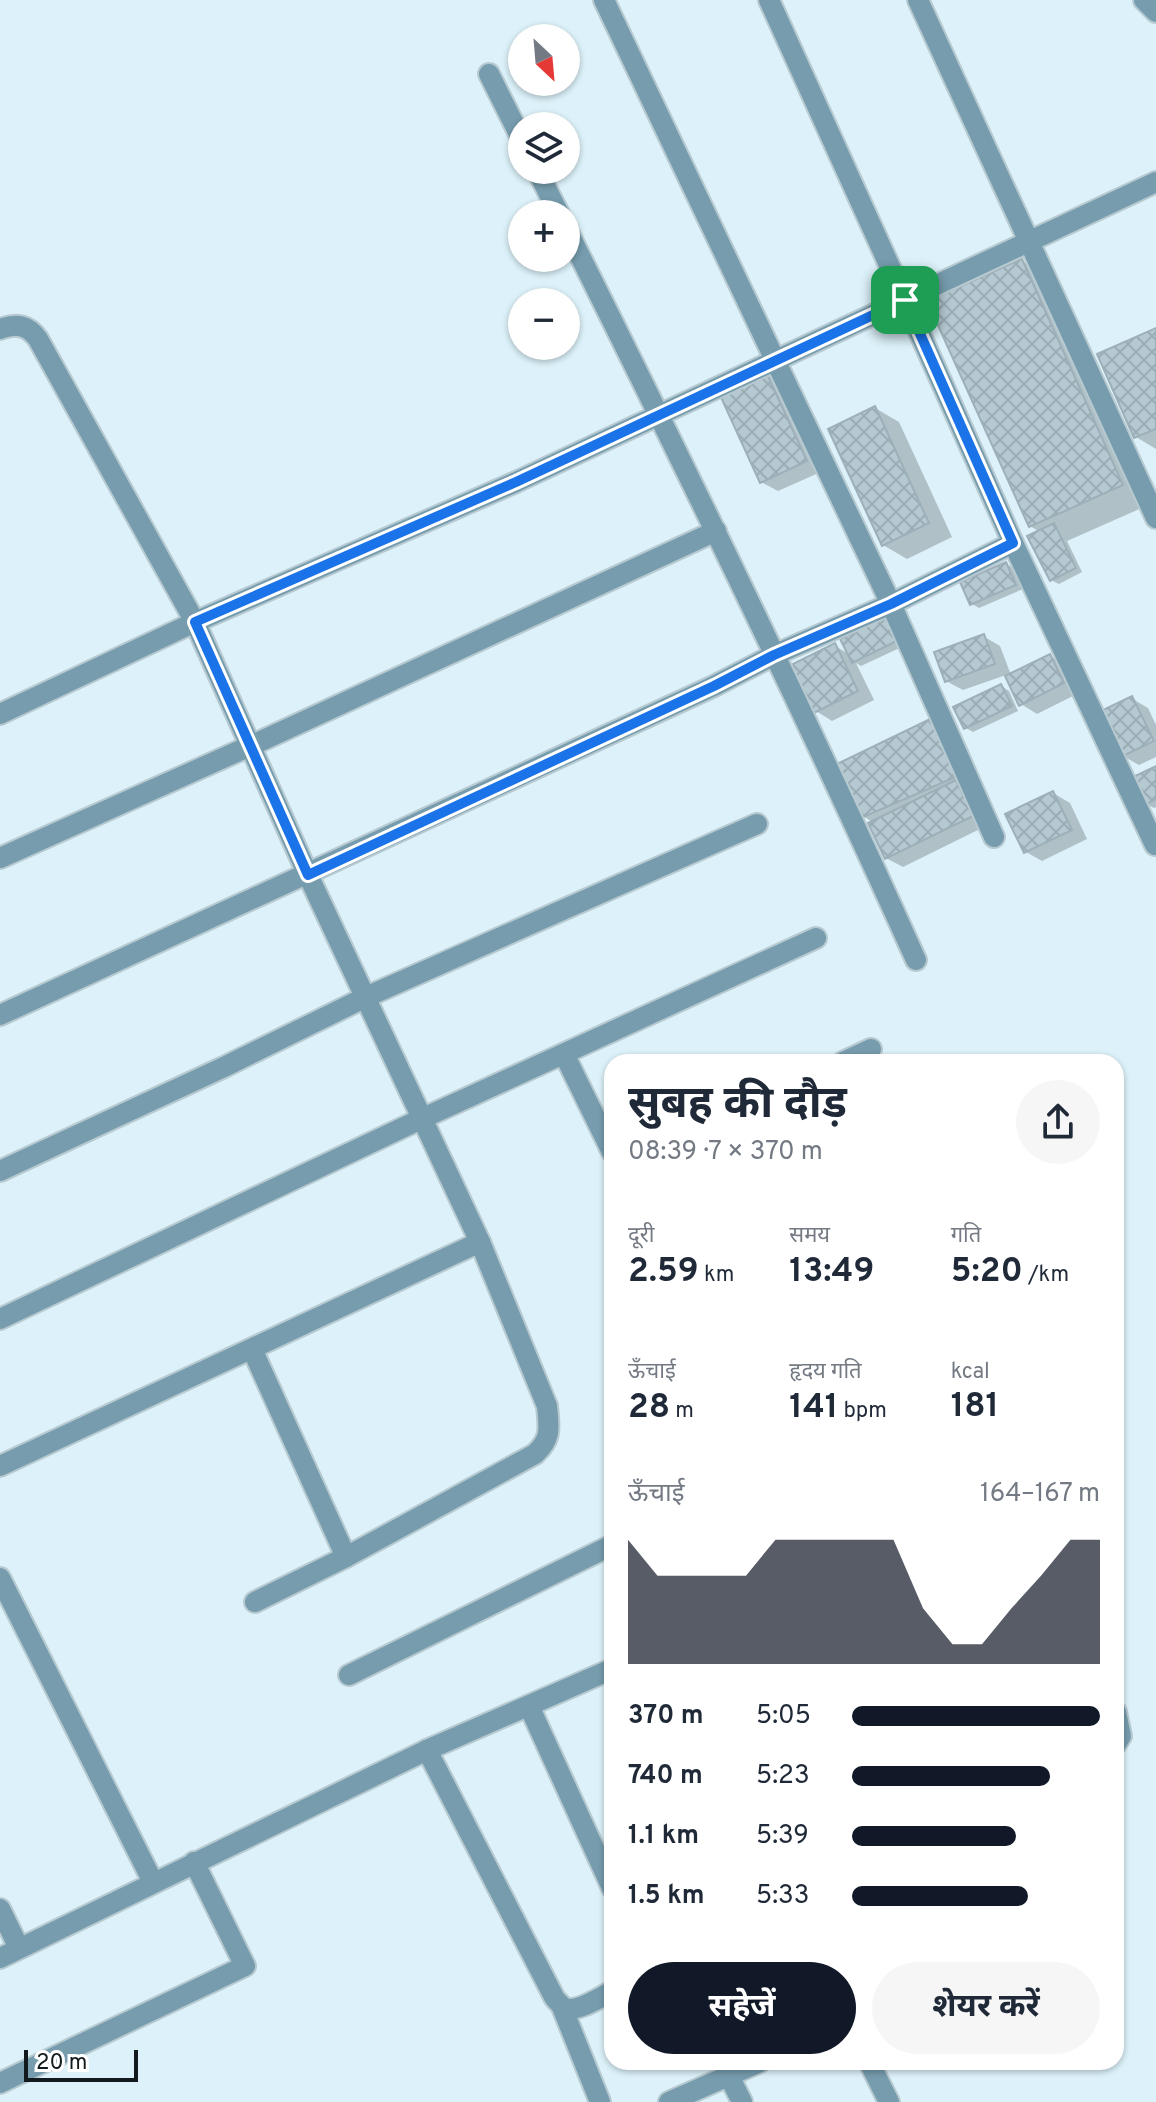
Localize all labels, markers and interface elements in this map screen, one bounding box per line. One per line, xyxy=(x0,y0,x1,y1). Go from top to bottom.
north arrow xyxy=(508,24,580,96)
map controls xyxy=(508,24,580,360)
button: layers xyxy=(508,112,580,184)
button: + xyxy=(508,200,580,272)
pin xyxy=(871,266,939,334)
icon: arrive xyxy=(883,278,927,322)
button: − xyxy=(508,288,580,360)
text: सुबह की दौड़ xyxy=(628,1078,847,1134)
button: share xyxy=(1016,1080,1100,1164)
text: 08:39 · 7 × 370 m xyxy=(628,1136,823,1169)
text: दूरी xyxy=(628,1223,654,1250)
text: समय xyxy=(789,1223,830,1250)
text: गति xyxy=(951,1223,981,1250)
text: 2.59 xyxy=(628,1251,699,1294)
text: 13:49 xyxy=(789,1251,874,1294)
text: 5:20 xyxy=(951,1251,1023,1294)
text: km xyxy=(699,1262,734,1289)
text: /km xyxy=(1023,1262,1069,1289)
text: ऊँचाई xyxy=(628,1359,676,1386)
text: हृदय गति xyxy=(789,1359,862,1386)
text: kcal xyxy=(951,1359,990,1386)
text: 181 xyxy=(951,1386,999,1429)
text: 28 xyxy=(628,1387,670,1430)
text: 141 xyxy=(789,1387,838,1430)
text: m xyxy=(670,1398,694,1425)
text: bpm xyxy=(838,1398,887,1425)
text: ऊँचाई xyxy=(628,1478,684,1511)
text: 164–167 m xyxy=(980,1478,1100,1511)
text: 370 m xyxy=(628,1700,704,1733)
text: 5:05 xyxy=(756,1700,811,1733)
text: 740 m xyxy=(628,1760,703,1793)
text: 5:23 xyxy=(756,1760,810,1793)
text: 1.1 km xyxy=(628,1820,699,1853)
text: 5:39 xyxy=(756,1820,809,1853)
text: 1.5 km xyxy=(628,1880,705,1913)
text: 5:33 xyxy=(756,1880,809,1913)
button: सहेजें xyxy=(628,1962,856,2054)
button: शेयर करें xyxy=(872,1962,1100,2054)
scale bar xyxy=(24,2046,138,2082)
text: 20 m xyxy=(36,2050,87,2077)

